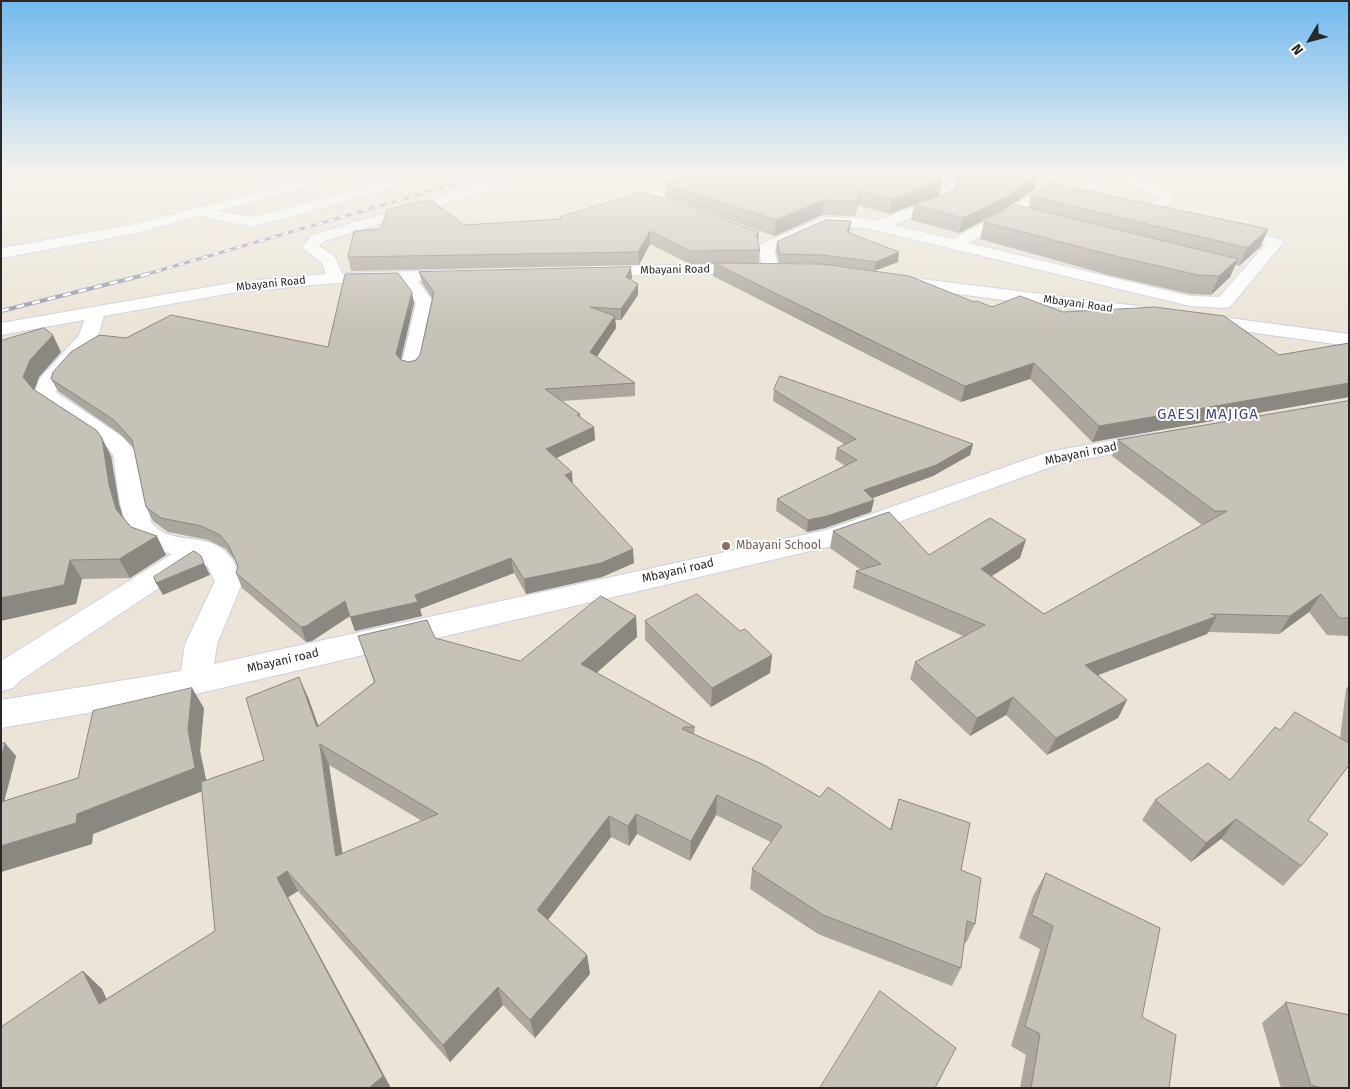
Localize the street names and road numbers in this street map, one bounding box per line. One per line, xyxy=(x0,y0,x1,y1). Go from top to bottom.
street label: Mbayani Road xyxy=(640,263,710,277)
street label: Mbayani Road xyxy=(236,274,306,294)
street label: Mbayani Road xyxy=(1042,293,1114,315)
street label: Mbayani road xyxy=(1044,439,1118,469)
street label: Mbayani road xyxy=(641,556,715,586)
street label: Mbayani road xyxy=(246,646,320,676)

